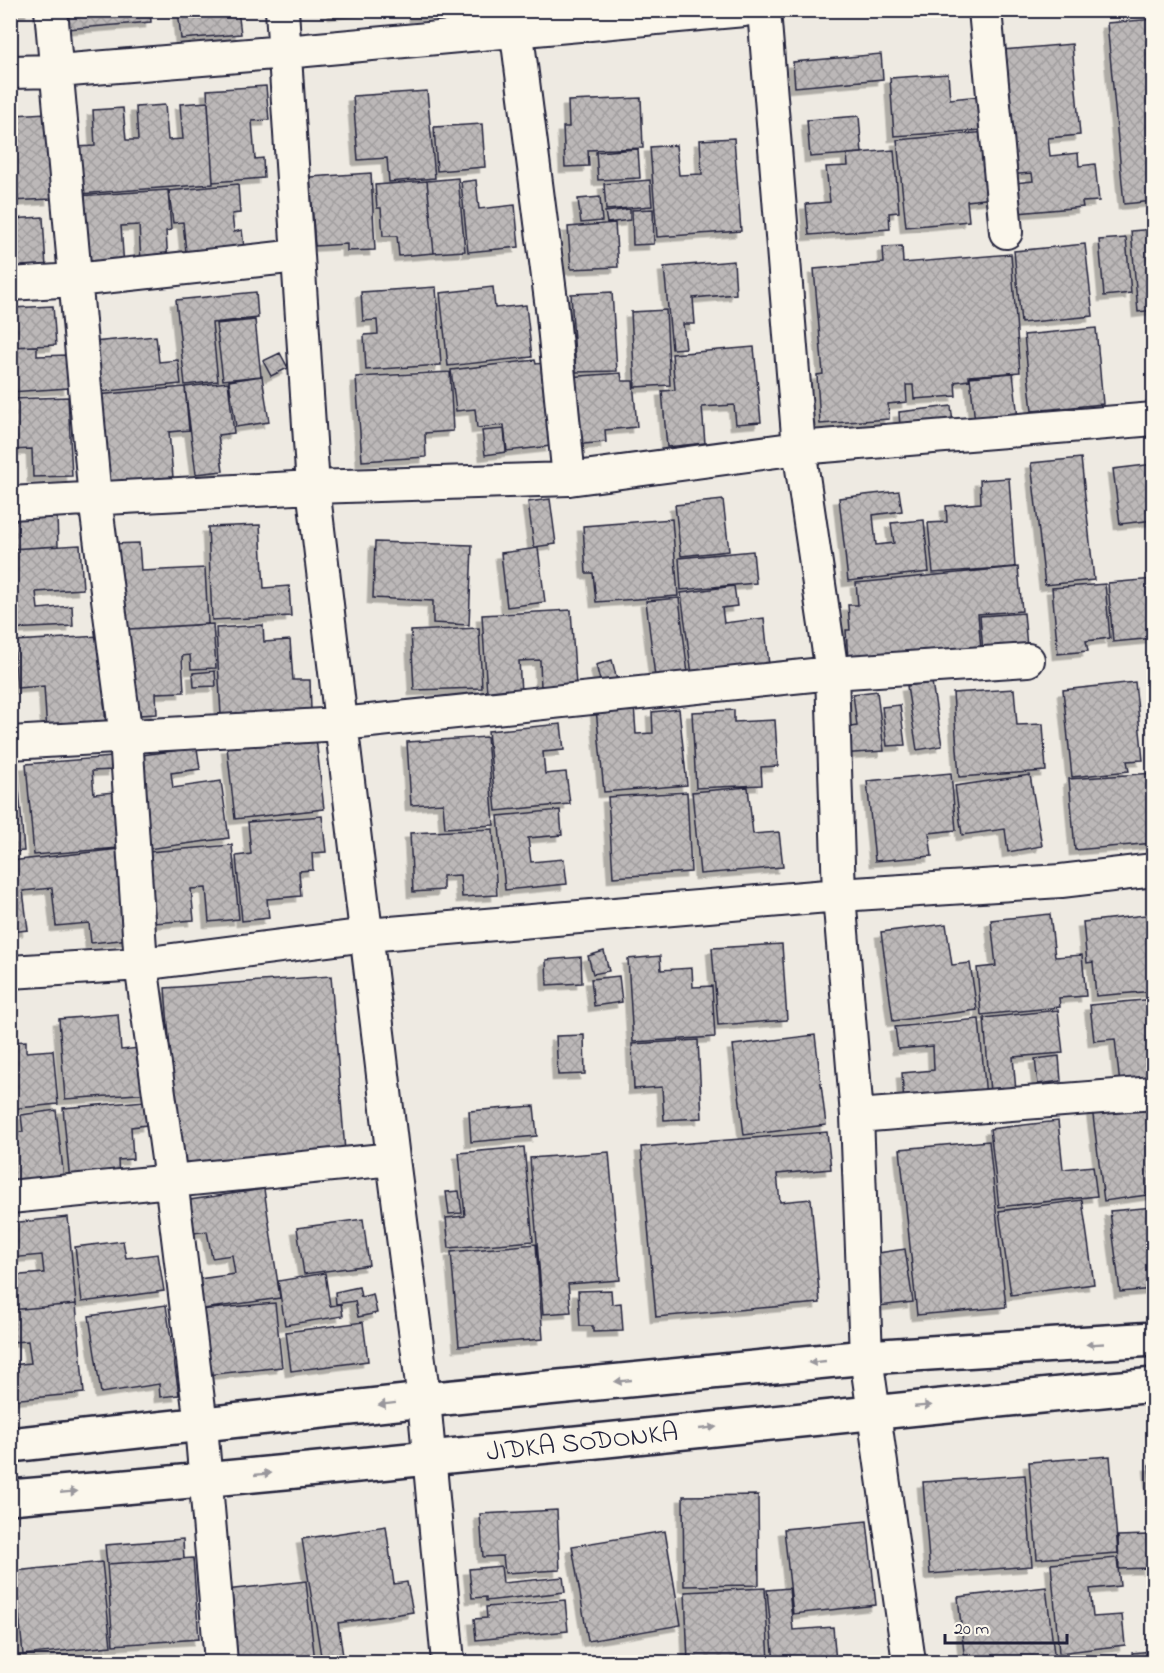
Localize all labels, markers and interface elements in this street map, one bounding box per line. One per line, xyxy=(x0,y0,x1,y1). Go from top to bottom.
one-way arrow xyxy=(1086,1339,1105,1348)
one-way arrow xyxy=(807,1357,826,1367)
one-way arrow xyxy=(613,1376,632,1386)
one-way arrow xyxy=(377,1399,396,1409)
one-way arrow xyxy=(913,1401,932,1411)
street label: JIDKA SODONKA xyxy=(484,1414,680,1473)
one-way arrow xyxy=(698,1423,717,1433)
one-way arrow xyxy=(254,1469,273,1479)
one-way arrow xyxy=(59,1487,78,1497)
scale bar xyxy=(945,1607,1066,1645)
text: 20 m xyxy=(954,1617,989,1643)

